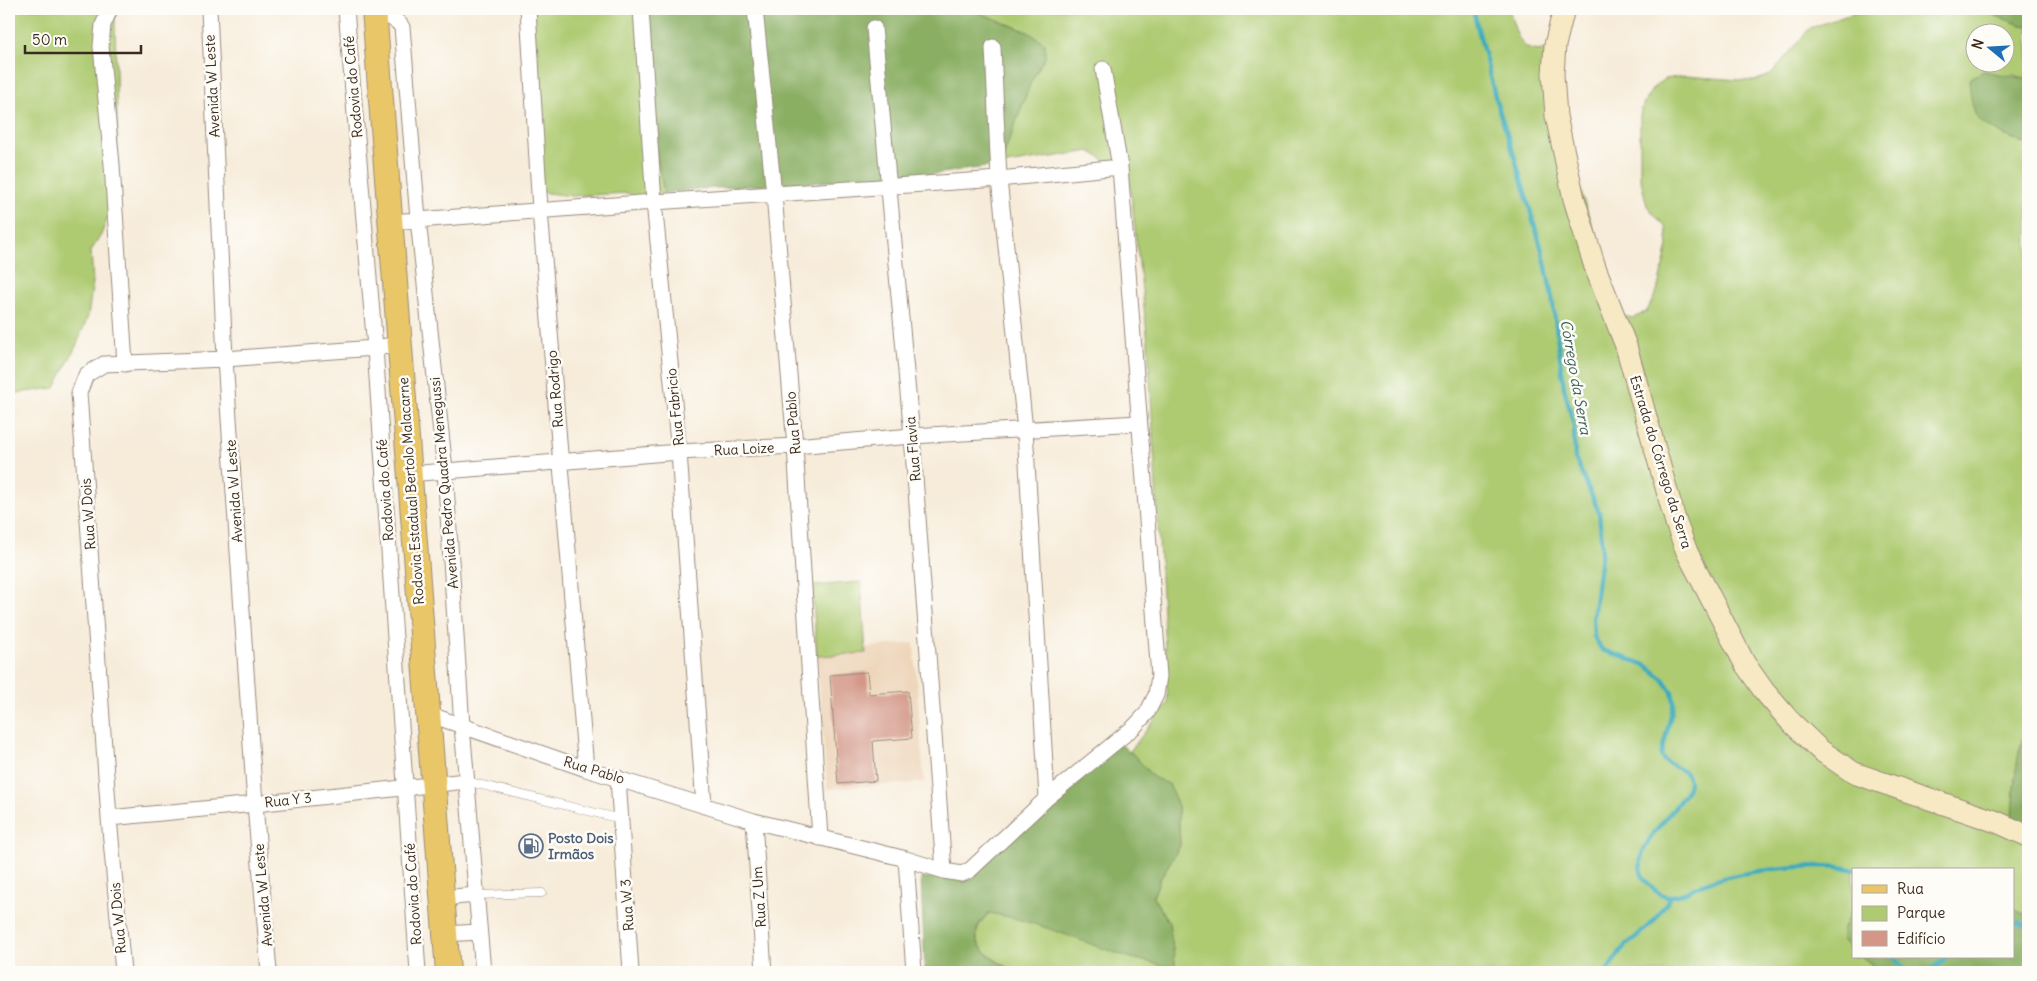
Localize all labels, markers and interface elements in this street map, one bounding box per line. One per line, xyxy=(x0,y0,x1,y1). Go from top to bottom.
scale bar xyxy=(25,22,141,54)
north arrow xyxy=(1964,22,2014,72)
text: 50 m xyxy=(32,30,67,49)
street label: Avenida W Leste xyxy=(200,34,224,138)
street label: Rodovia do Café xyxy=(340,35,366,139)
text: N xyxy=(1968,37,1988,51)
water label: Córrego da Serra xyxy=(1557,318,1596,437)
street label: Rua Rodrigo xyxy=(543,349,567,428)
street label: Rua Fabricio xyxy=(662,367,688,447)
street label: Estrada do Córrego da Serra xyxy=(1626,373,1696,551)
street label: Avenida Pedro Quadra Menegussi xyxy=(426,376,462,590)
street label: Rodovia Estadual Bertolo Malacarne xyxy=(394,377,428,605)
street label: Rua Pablo xyxy=(781,391,805,455)
street label: Rua Flavia xyxy=(901,416,925,482)
street label: Rodovia do Café xyxy=(372,438,398,542)
street label: Rua Loize xyxy=(713,438,775,460)
street label: Avenida W Leste xyxy=(221,439,247,543)
street label: Rua W Dois xyxy=(77,478,99,550)
street label: Rua Pablo xyxy=(561,752,627,788)
street label: Rua Y 3 xyxy=(264,789,313,811)
place label: Posto Dois Irmãos xyxy=(548,829,614,863)
fuel station icon: Posto Dois Irmãos xyxy=(518,833,544,859)
street label: Rodovia do Café xyxy=(400,842,426,946)
street label: Avenida W Leste xyxy=(250,843,276,947)
street label: Rua Z Um xyxy=(748,866,770,928)
legend xyxy=(1852,868,2014,958)
street label: Rua W 3 xyxy=(616,878,638,932)
text: Rua xyxy=(1897,879,1924,898)
street label: Rua W Dois xyxy=(106,882,130,954)
text: Parque xyxy=(1897,903,1945,922)
text: Edifício xyxy=(1897,929,1945,948)

